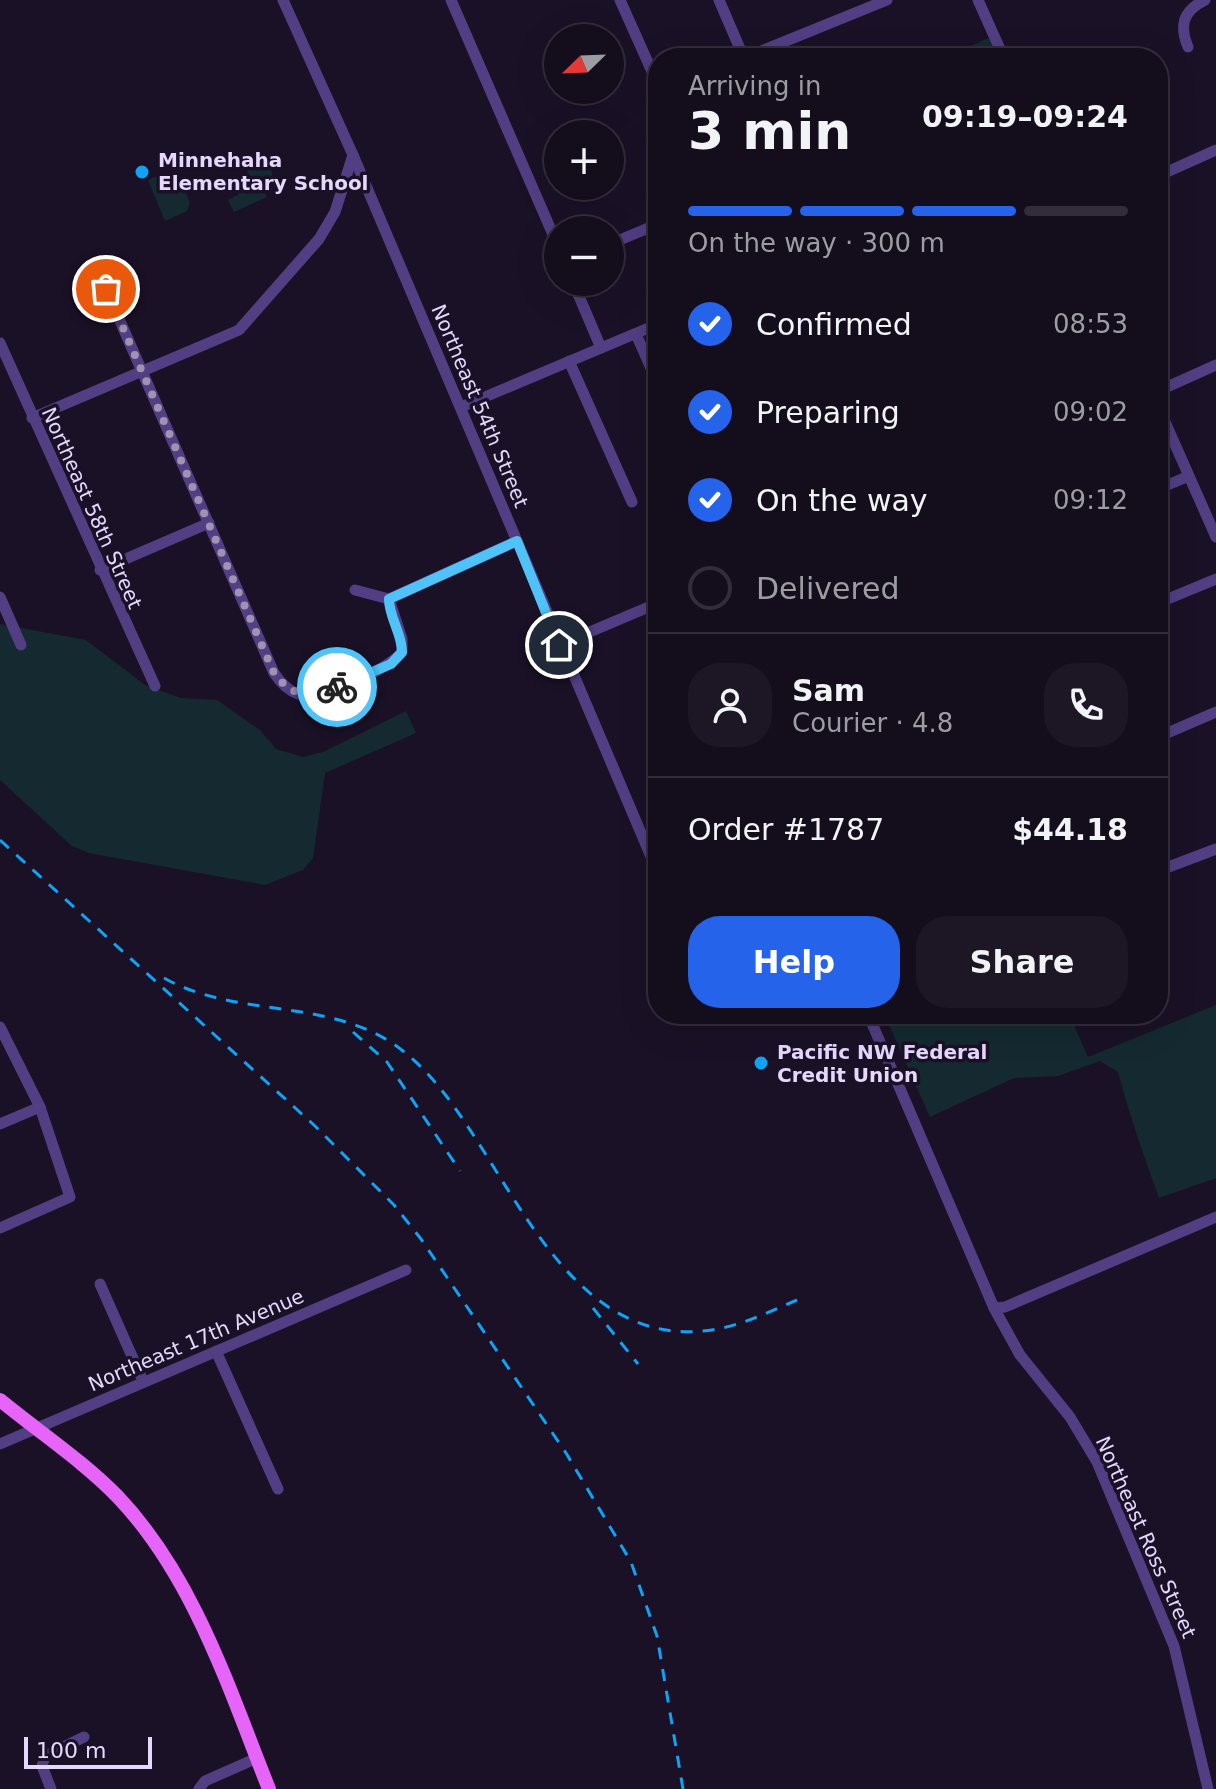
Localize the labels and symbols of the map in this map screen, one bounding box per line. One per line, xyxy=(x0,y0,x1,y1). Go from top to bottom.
north arrow xyxy=(544,24,624,104)
place label: Minnehaha Elementary School xyxy=(158,148,368,195)
marker: Minnehaha Elementary School xyxy=(133,163,151,181)
pin xyxy=(72,255,140,323)
street label: Northeast 54th Street xyxy=(426,301,534,511)
street label: Northeast 58th Street xyxy=(37,403,147,613)
pin xyxy=(525,611,593,679)
courier xyxy=(297,647,377,727)
place label: Pacific NW Federal Credit Union xyxy=(777,1040,987,1087)
marker: Pacific NW Federal Credit Union xyxy=(752,1054,770,1072)
street label: Northeast 17th Avenue xyxy=(85,1284,307,1396)
street label: Northeast Ross Street xyxy=(1091,1432,1201,1642)
scale bar xyxy=(24,1733,152,1769)

